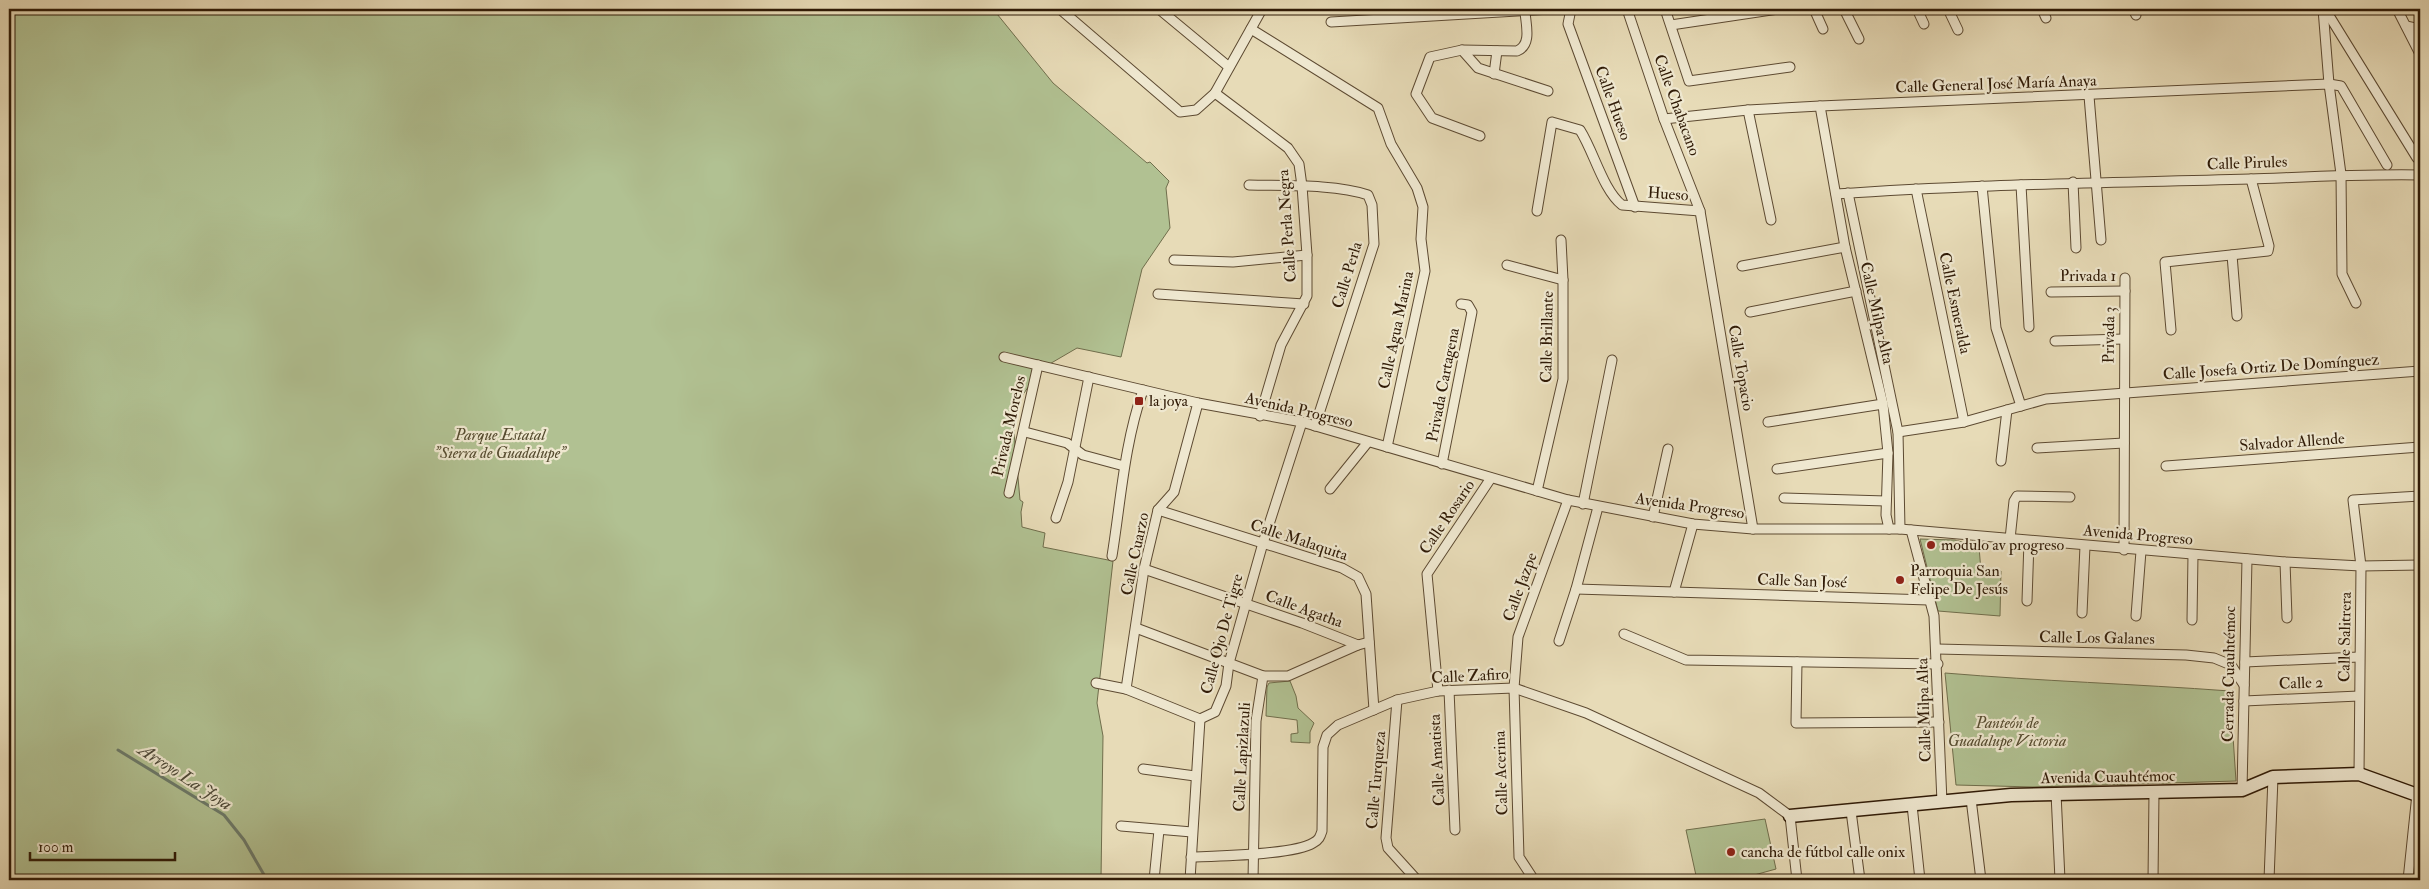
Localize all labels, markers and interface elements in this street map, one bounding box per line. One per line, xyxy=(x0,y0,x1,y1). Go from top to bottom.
street label: Calle Chabacano xyxy=(1649,52,1705,159)
street label: Calle Hueso xyxy=(1590,63,1636,143)
street label: Calle General José María Anaya xyxy=(1895,70,2097,99)
street label: Calle Pirules xyxy=(2206,152,2288,174)
street label: Calle Perla Negra xyxy=(1273,168,1301,283)
street label: Hueso xyxy=(1647,183,1689,205)
street label: Calle Perla xyxy=(1327,239,1367,311)
street label: Calle Esmeralda xyxy=(1934,250,1976,356)
street label: Calle Milpa Alta xyxy=(1855,260,1899,367)
street label: Privada 1 xyxy=(2060,266,2116,286)
street label: Calle Agua Marina xyxy=(1374,269,1418,391)
street label: Calle Brillante xyxy=(1536,291,1558,383)
street label: Privada 3 xyxy=(2099,306,2119,364)
street label: Calle Topacio xyxy=(1723,323,1758,413)
street label: Privada Cartagena xyxy=(1422,326,1464,444)
street label: Calle Josefa Ortiz De Domínguez xyxy=(2162,349,2380,386)
street label: Privada Morelos xyxy=(988,373,1030,479)
street label: Avenida Progreso xyxy=(1242,388,1355,432)
place label: la joya xyxy=(1149,391,1188,411)
marker: la joya xyxy=(1133,395,1145,407)
park label: Parque Estatal "Sierra de Guadalupe" xyxy=(434,425,567,463)
street label: Salvador Allende xyxy=(2239,428,2346,456)
street label: Calle Rosario xyxy=(1415,476,1479,558)
street label: Avenida Progreso xyxy=(1633,488,1746,524)
street label: Calle Cuarzo xyxy=(1116,510,1154,597)
street label: Calle Malaquita xyxy=(1248,515,1351,565)
street label: Avenida Progreso xyxy=(2081,520,2194,550)
place label: modulo av progreso xyxy=(1941,535,2065,556)
marker: modulo av progreso xyxy=(1925,539,1937,551)
street label: Calle Jazpe xyxy=(1498,550,1543,624)
place label: Parroquia San Felipe De Jesús xyxy=(1910,561,2008,600)
street label: Calle San José xyxy=(1757,569,1847,594)
street label: Calle Ojo De Tigre xyxy=(1196,571,1248,696)
marker: Parroquia San Felipe De Jesús xyxy=(1894,574,1906,586)
street label: Calle Agatha xyxy=(1262,586,1346,632)
street label: Calle Salitrera xyxy=(2334,591,2356,682)
street label: Cerrada Cuauhtémoc xyxy=(2218,605,2240,742)
street label: Calle Los Galanes xyxy=(2039,627,2155,649)
street label: Calle Milpa Alta xyxy=(1912,657,1937,762)
street label: Calle Zafiro xyxy=(1431,664,1509,688)
street label: Calle 2 xyxy=(2278,672,2324,694)
street label: Calle Lapizlazuli xyxy=(1229,702,1256,812)
street label: Calle Amatista xyxy=(1425,713,1449,807)
park label: Panteón de Guadalupe Victoria xyxy=(1948,713,2066,751)
street label: Calle Turqueza xyxy=(1362,730,1390,830)
street label: Calle Acerina xyxy=(1490,730,1512,816)
water label: Arroyo La Joya xyxy=(132,737,236,816)
street label: Avenida Cuauhtémoc xyxy=(2039,766,2176,788)
scale bar xyxy=(30,829,175,861)
text: 100 m xyxy=(38,838,74,857)
place label: cancha de fútbol calle onix xyxy=(1741,842,1905,862)
marker: cancha de fútbol calle onix xyxy=(1725,846,1737,858)

